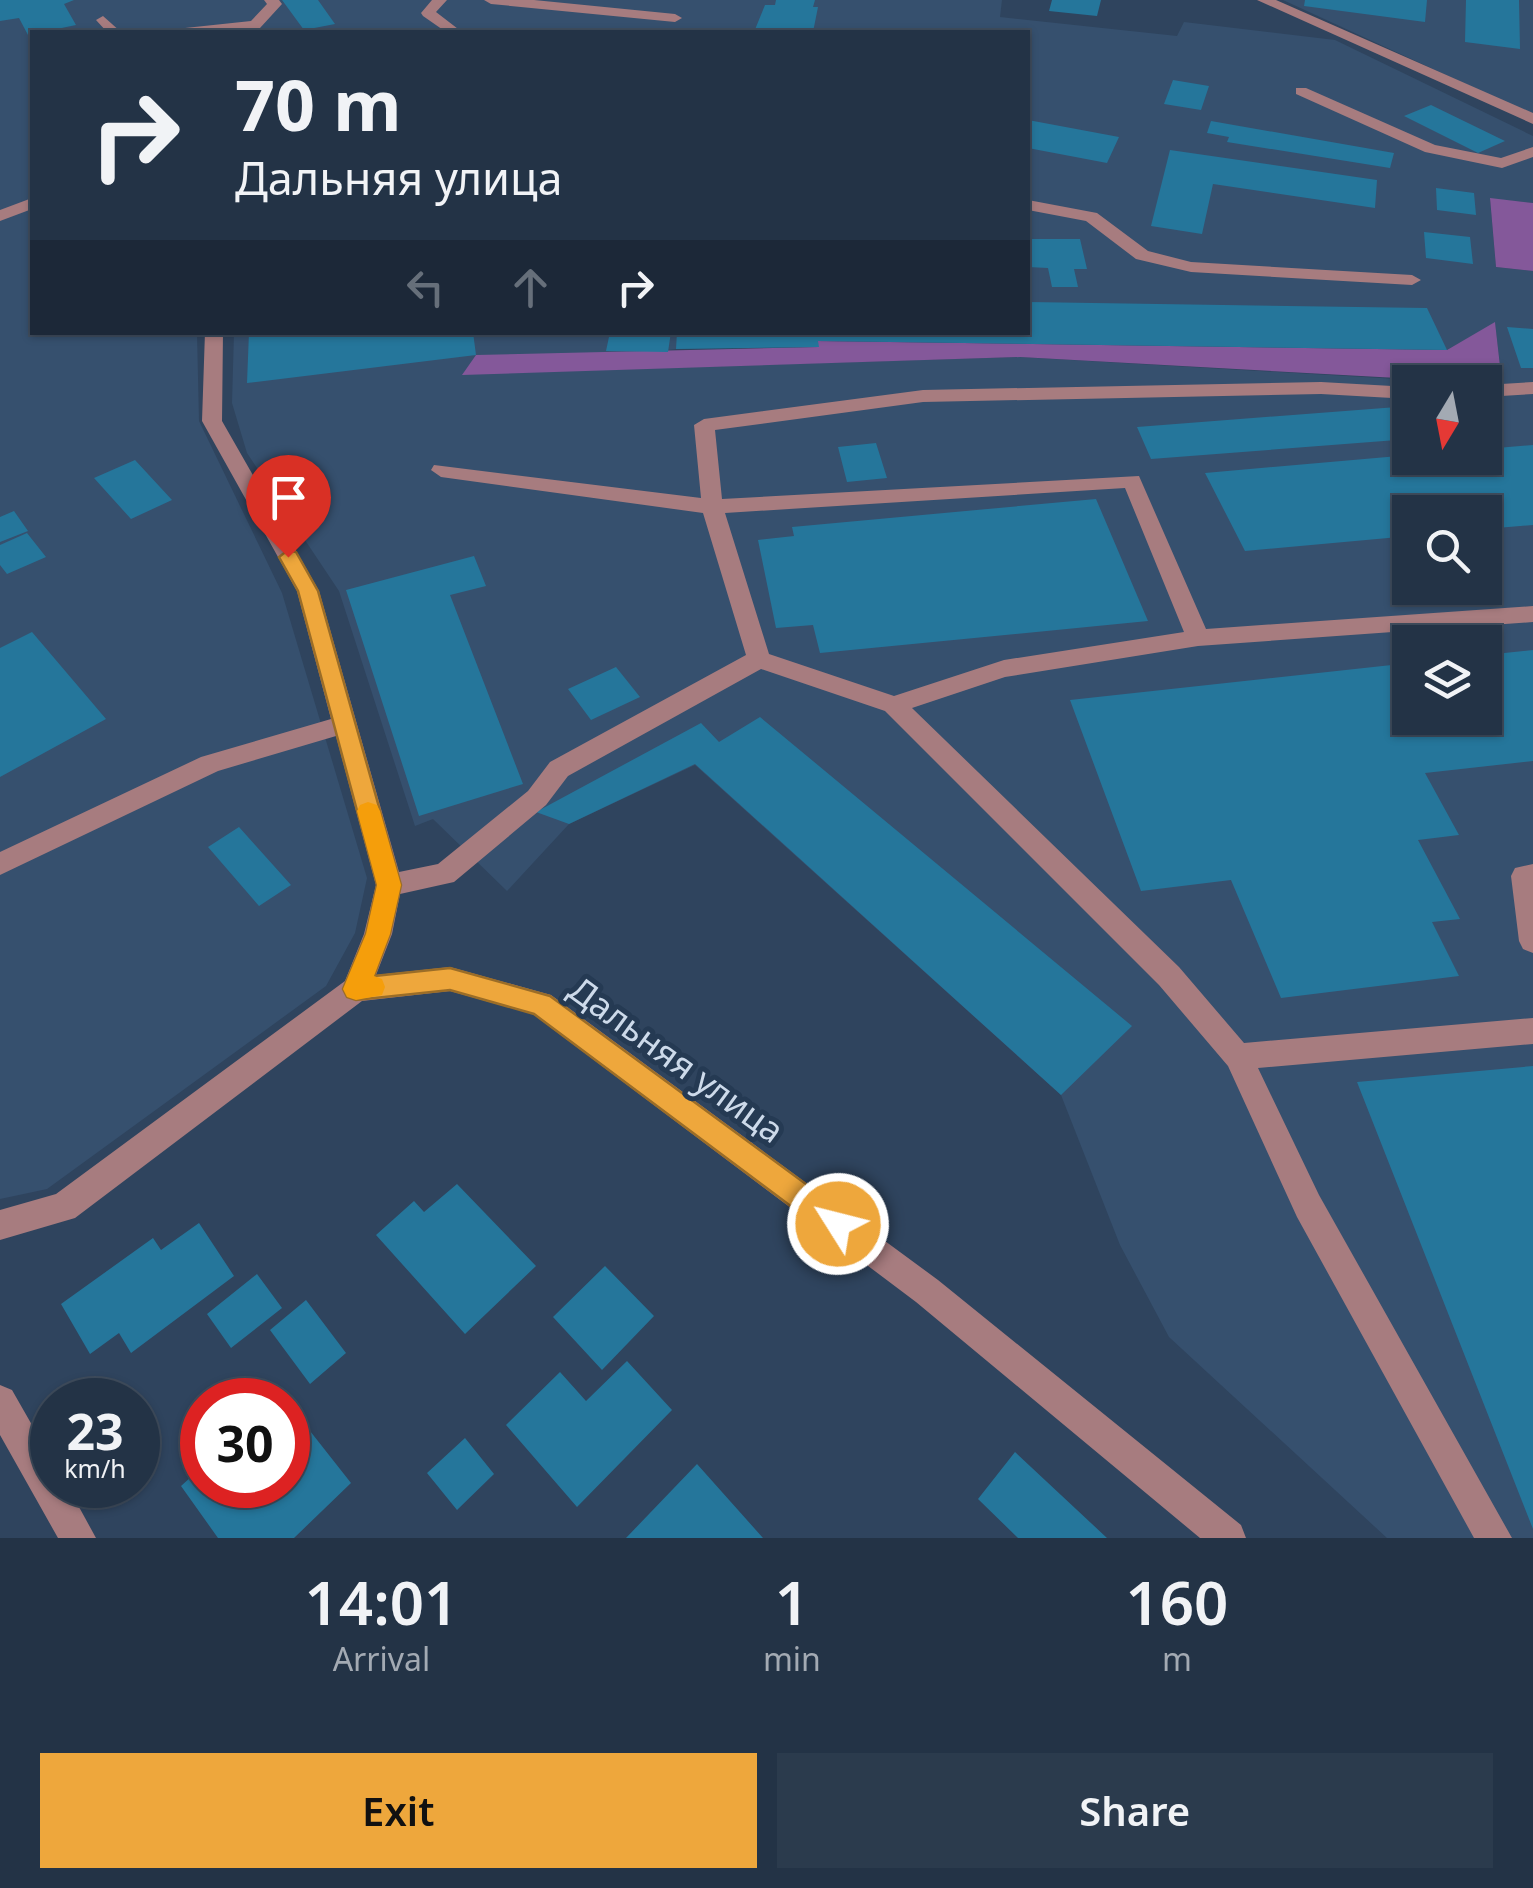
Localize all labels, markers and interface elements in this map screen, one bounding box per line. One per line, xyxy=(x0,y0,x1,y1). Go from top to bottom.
text: 70 m xyxy=(235,56,402,152)
icon: right xyxy=(70,70,200,200)
text: Дальняя улица xyxy=(235,147,563,208)
icon: left xyxy=(398,260,453,315)
icon: ahead xyxy=(503,260,558,315)
icon: right xyxy=(608,260,663,315)
north arrow xyxy=(1392,365,1502,475)
map controls xyxy=(1392,365,1502,735)
pin xyxy=(246,455,331,558)
icon: arrive xyxy=(261,470,316,525)
button: search xyxy=(1392,495,1502,605)
button: layers xyxy=(1392,625,1502,735)
street label: Дальняя улица xyxy=(560,965,794,1153)
position arrow xyxy=(786,1172,890,1276)
speed limit sign: 30 xyxy=(180,1378,310,1508)
text: 23 xyxy=(66,1397,124,1465)
text: km/h xyxy=(64,1451,126,1485)
text: 14:01 xyxy=(305,1561,458,1643)
text: 1 xyxy=(775,1561,809,1643)
text: 160 xyxy=(1125,1561,1228,1643)
text: Arrival xyxy=(333,1637,430,1680)
text: min xyxy=(763,1637,821,1680)
text: m xyxy=(1162,1637,1192,1680)
button: Exit xyxy=(40,1753,757,1868)
button: Share xyxy=(777,1753,1493,1868)

